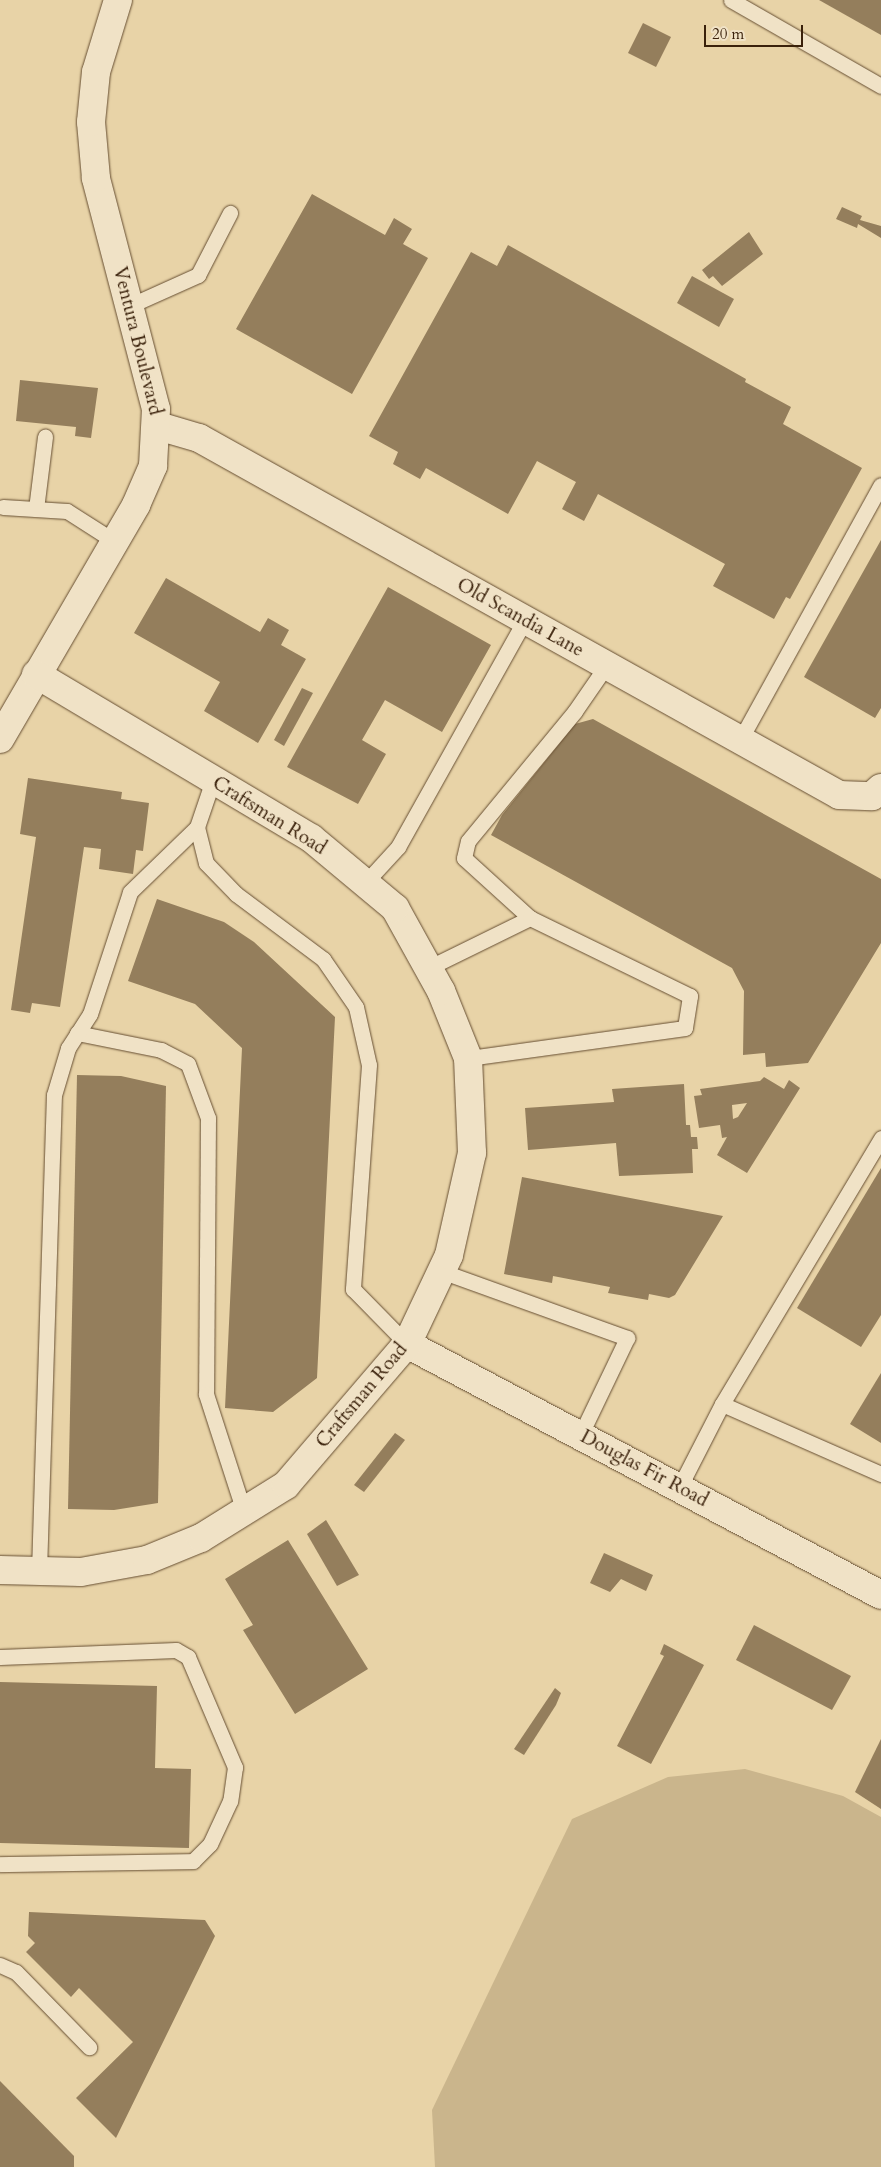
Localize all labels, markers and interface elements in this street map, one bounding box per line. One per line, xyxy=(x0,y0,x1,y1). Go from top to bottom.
scale bar xyxy=(706,15,805,47)
text: 20 m xyxy=(712,24,744,44)
street label: Ventura Boulevard xyxy=(108,264,166,418)
street label: Old Scandia Lane xyxy=(453,574,587,662)
street label: Craftsman Road xyxy=(208,772,330,860)
street label: Craftsman Road xyxy=(312,1339,412,1453)
street label: Douglas Fir Road xyxy=(576,1426,712,1512)

